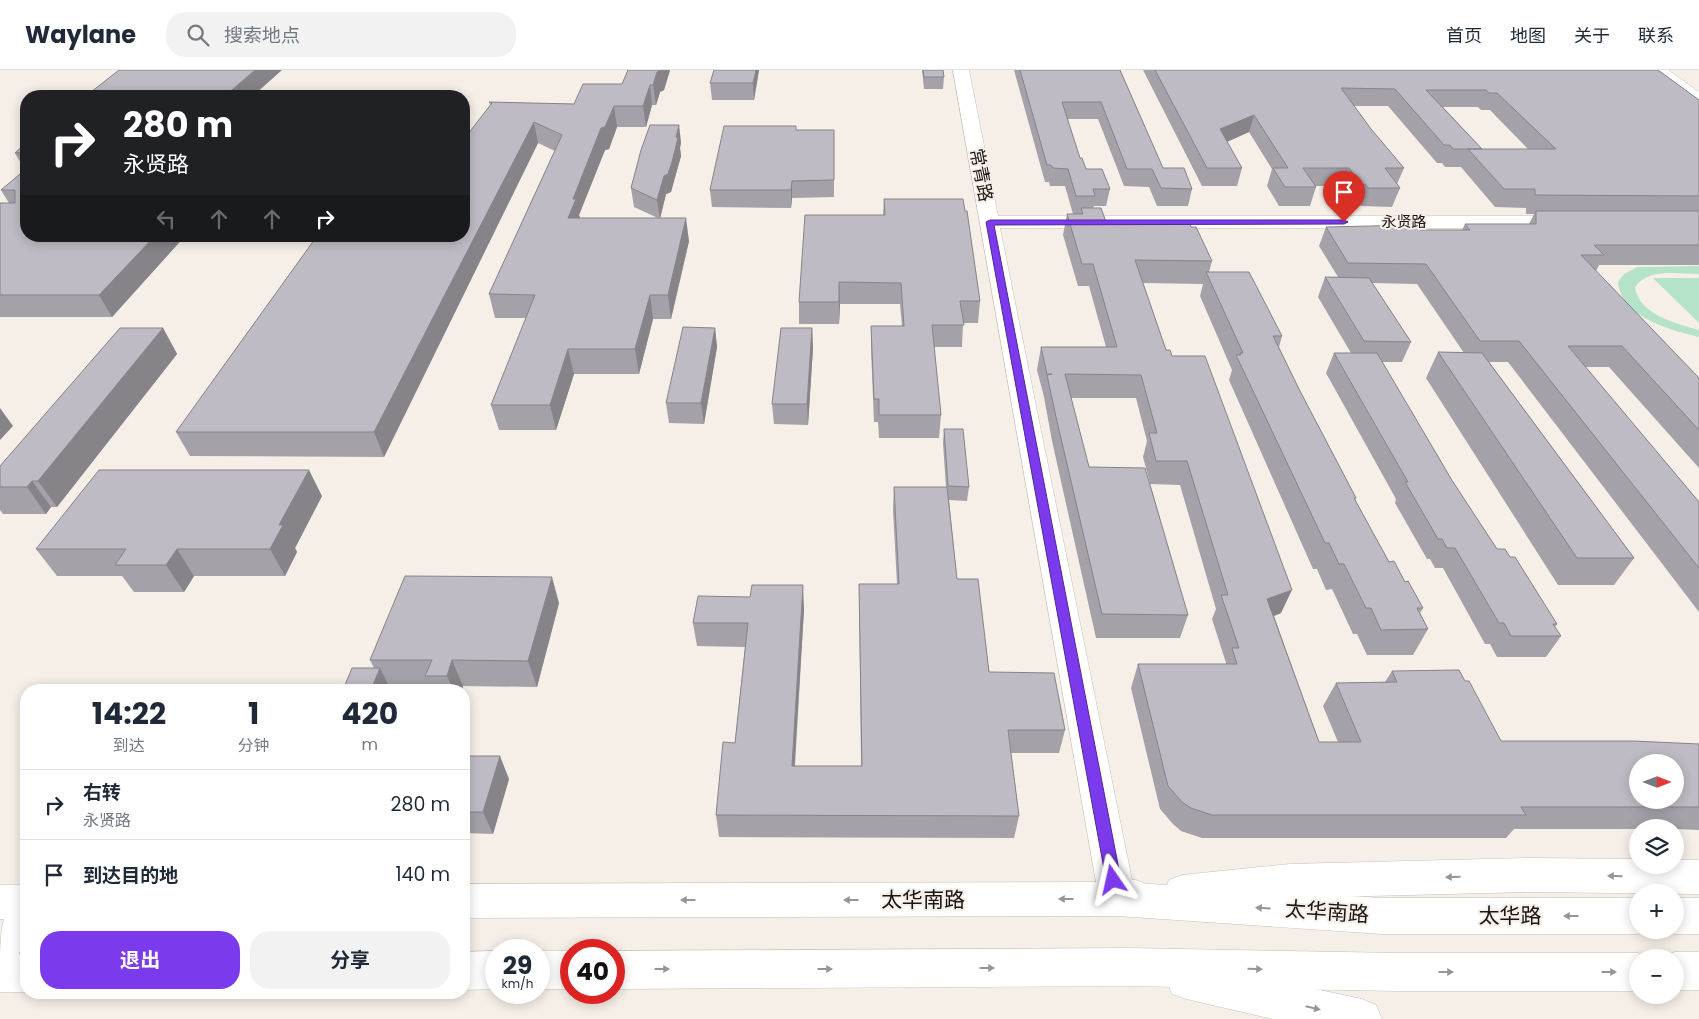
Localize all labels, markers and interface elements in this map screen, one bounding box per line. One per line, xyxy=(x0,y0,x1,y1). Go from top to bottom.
search box xyxy=(166,12,516,57)
text: Waylane xyxy=(25,18,136,51)
icon: search xyxy=(184,21,212,49)
text: 搜索地点 xyxy=(224,22,300,49)
text: 首页 xyxy=(1446,23,1482,48)
text: 地图 xyxy=(1510,23,1546,48)
text: 关于 xyxy=(1574,23,1610,48)
text: 联系 xyxy=(1638,23,1674,48)
text: 280 m xyxy=(123,100,233,149)
icon: right xyxy=(40,110,105,175)
street label: 常青路 xyxy=(964,146,999,204)
text: 永贤路 xyxy=(123,149,189,180)
pin xyxy=(1323,171,1365,222)
icon: arrive xyxy=(1330,178,1358,206)
icon: left xyxy=(152,205,180,233)
icon: ahead xyxy=(205,205,233,233)
icon: ahead xyxy=(258,205,286,233)
icon: right xyxy=(311,205,339,233)
street label: 永贤路 xyxy=(1381,211,1427,232)
text: 14:22 xyxy=(92,692,166,735)
text: 1 xyxy=(248,692,259,735)
text: 420 xyxy=(341,692,398,735)
text: m xyxy=(362,733,378,756)
text: 到达 xyxy=(113,734,145,757)
text: 分钟 xyxy=(238,734,270,757)
north arrow xyxy=(1629,754,1684,809)
map controls xyxy=(1629,754,1684,1004)
text: 右转 xyxy=(83,779,121,806)
icon: right xyxy=(40,791,68,819)
text: 280 m xyxy=(391,791,450,818)
text: 永贤路 xyxy=(83,809,131,832)
button: layers xyxy=(1629,819,1684,874)
position arrow xyxy=(1086,853,1138,905)
icon: arrive xyxy=(40,861,68,889)
text: 140 m xyxy=(395,861,450,888)
text: 到达目的地 xyxy=(83,862,178,889)
one-way arrow xyxy=(1607,872,1623,880)
one-way arrow xyxy=(1445,873,1461,881)
button: + xyxy=(1629,884,1684,939)
street label: 太华南路 xyxy=(881,885,965,914)
street label: 太华南路 xyxy=(1284,894,1370,929)
one-way arrow xyxy=(1058,895,1074,903)
one-way arrow xyxy=(680,896,696,904)
one-way arrow xyxy=(843,896,859,904)
street label: 太华路 xyxy=(1479,901,1542,930)
one-way arrow xyxy=(1255,904,1271,912)
one-way arrow xyxy=(1563,912,1579,920)
button: 退出 xyxy=(40,931,240,989)
button: 分享 xyxy=(250,931,450,989)
speed limit sign: 40 xyxy=(560,939,625,1004)
text: 29 xyxy=(503,948,532,983)
button: − xyxy=(1629,949,1684,1004)
one-way arrow xyxy=(817,964,833,972)
one-way arrow xyxy=(980,964,996,972)
one-way arrow xyxy=(655,965,671,973)
one-way arrow xyxy=(1247,966,1263,974)
one-way arrow xyxy=(1439,968,1455,976)
one-way arrow xyxy=(1601,968,1617,976)
text: km/h xyxy=(502,975,533,992)
one-way arrow xyxy=(1305,1004,1320,1012)

